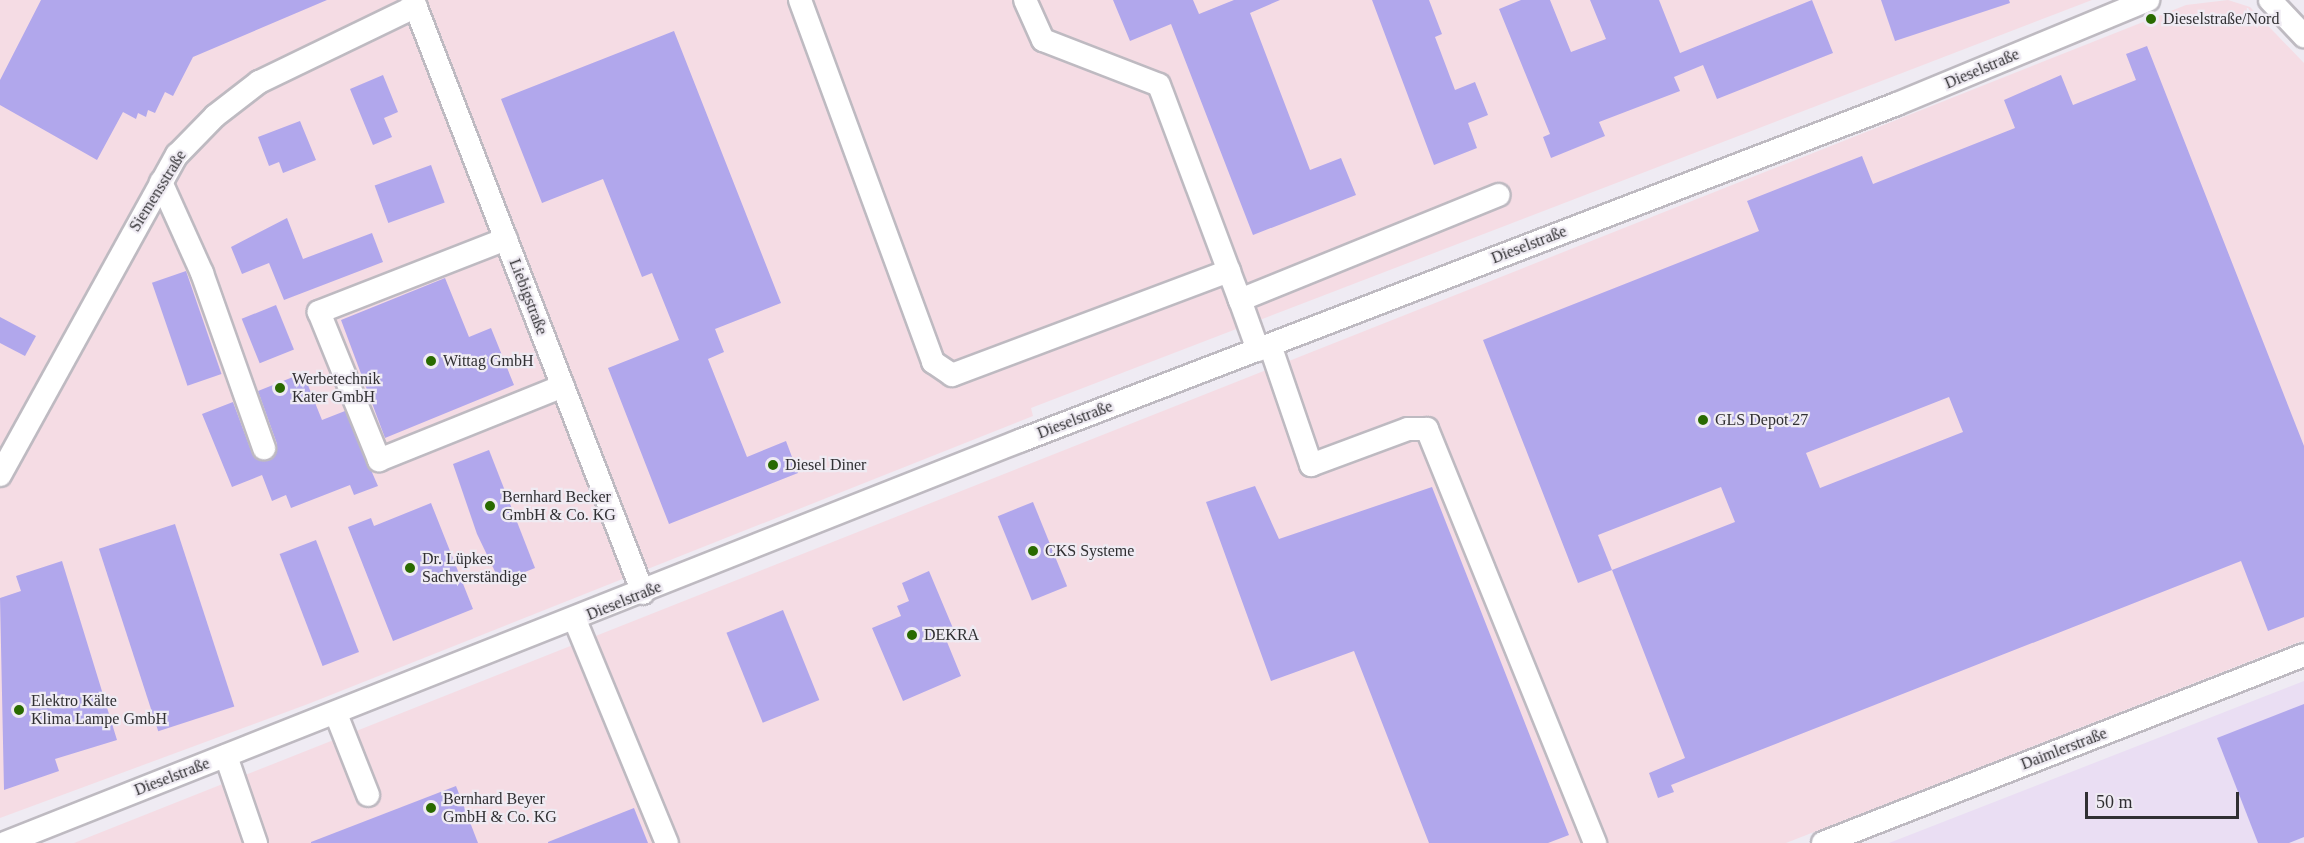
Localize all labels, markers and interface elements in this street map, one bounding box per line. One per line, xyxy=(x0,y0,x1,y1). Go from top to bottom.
place label: Dieselstraße/Nord xyxy=(2163,9,2279,29)
marker: Dieselstraße/Nord xyxy=(2144,12,2158,26)
street label: Dieselstraße xyxy=(1942,45,2022,93)
street label: Siemensstraße xyxy=(125,147,191,235)
street label: Dieselstraße xyxy=(1489,222,1569,268)
street label: Liebigstraße xyxy=(505,256,551,338)
place label: Wittag GmbH xyxy=(443,351,533,371)
marker: Wittag GmbH xyxy=(424,354,438,368)
place label: Werbetechnik Kater GmbH xyxy=(292,369,380,407)
marker: Werbetechnik Kater GmbH xyxy=(273,381,287,395)
street label: Dieselstraße xyxy=(1035,397,1115,443)
place label: GLS Depot 27 xyxy=(1715,410,1808,430)
marker: GLS Depot 27 xyxy=(1696,413,1710,427)
place label: Diesel Diner xyxy=(785,455,866,475)
marker: Diesel Diner xyxy=(766,458,780,472)
place label: Bernhard Becker GmbH & Co. KG xyxy=(502,487,616,525)
marker: Bernhard Becker GmbH & Co. KG xyxy=(483,499,497,513)
place label: CKS Systeme xyxy=(1045,541,1134,561)
marker: CKS Systeme xyxy=(1026,544,1040,558)
place label: Dr. Lüpkes Sachverständige xyxy=(422,549,527,587)
marker: Dr. Lüpkes Sachverständige xyxy=(403,561,417,575)
street label: Dieselstraße xyxy=(584,577,664,625)
place label: DEKRA xyxy=(924,625,979,645)
marker: DEKRA xyxy=(905,628,919,642)
place label: Elektro Kälte Klima Lampe GmbH xyxy=(31,691,167,729)
marker: Elektro Kälte Klima Lampe GmbH xyxy=(12,703,26,717)
street label: Daimlerstraße xyxy=(2018,724,2110,774)
street label: Dieselstraße xyxy=(132,754,212,800)
scale bar xyxy=(2088,780,2242,818)
place label: Bernhard Beyer GmbH & Co. KG xyxy=(443,789,557,827)
text: 50 m xyxy=(2096,792,2133,812)
marker: Bernhard Beyer GmbH & Co. KG xyxy=(424,801,438,815)

